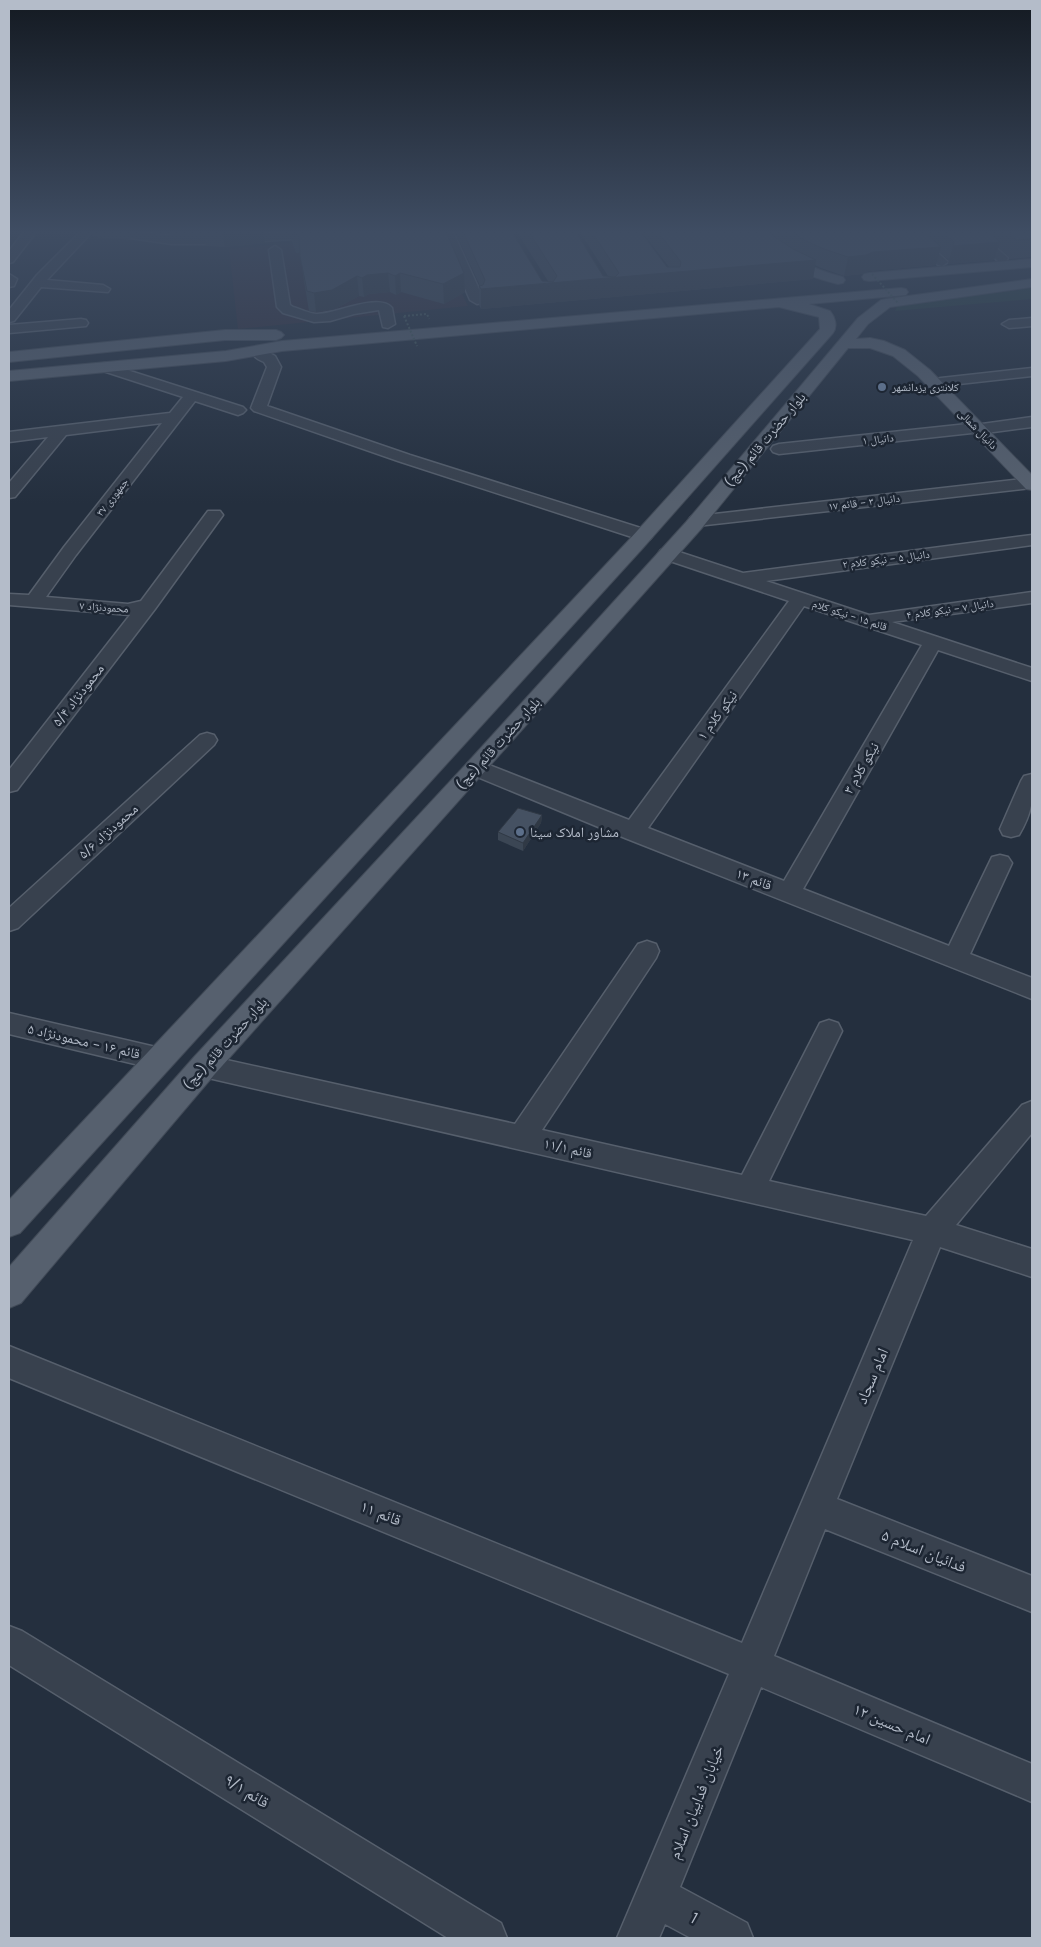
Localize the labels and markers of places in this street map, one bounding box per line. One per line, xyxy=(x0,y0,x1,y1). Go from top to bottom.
place label: کلانتری یزدانشهر xyxy=(891,380,959,394)
marker: کلانتری یزدانشهر xyxy=(876,381,888,393)
place label: مشاور املاک سینا xyxy=(530,823,619,841)
marker: مشاور املاک سینا xyxy=(514,826,526,838)

